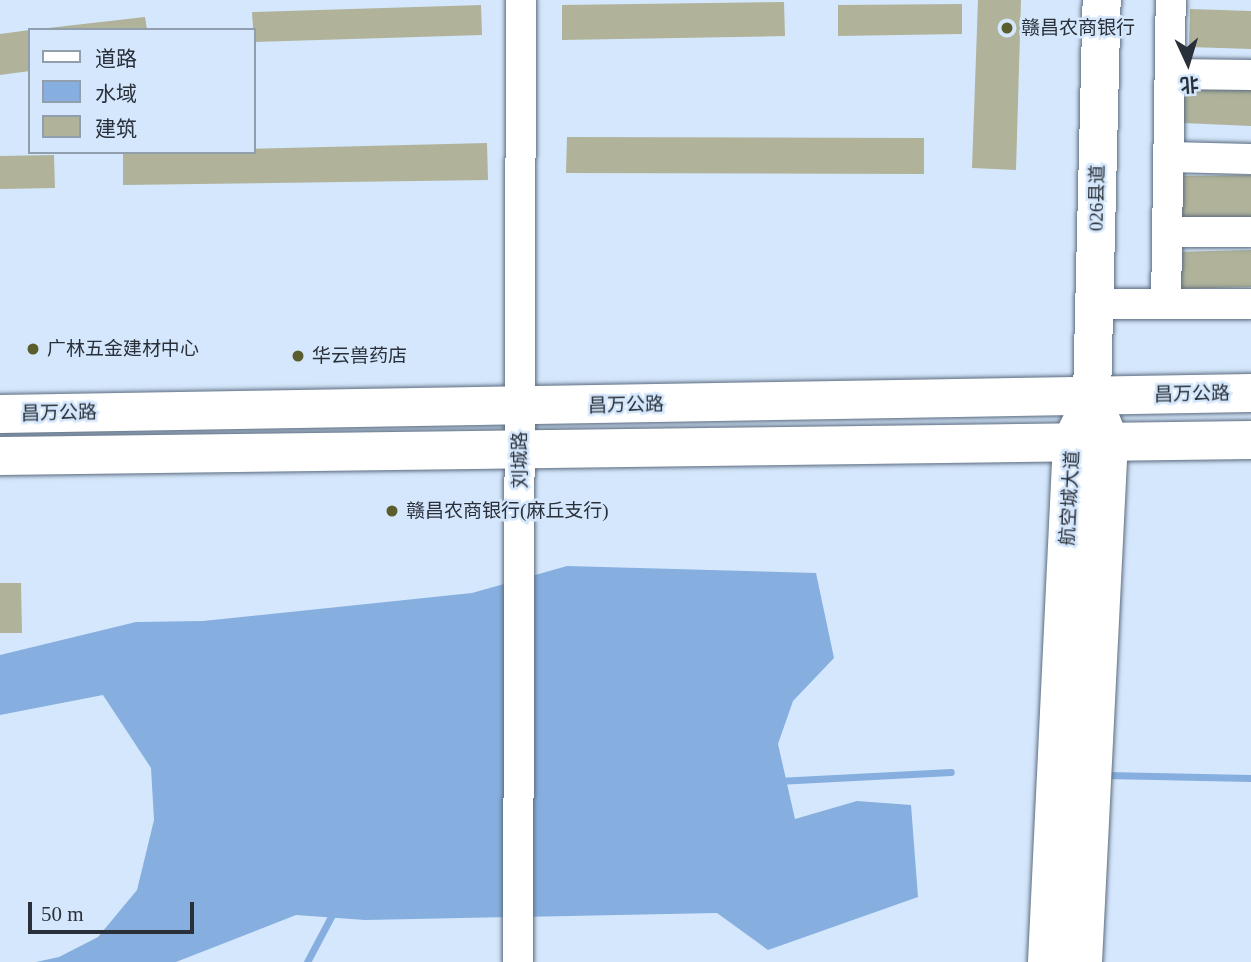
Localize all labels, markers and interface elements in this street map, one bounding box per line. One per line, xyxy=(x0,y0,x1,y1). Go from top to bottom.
place label: 赣昌农商银行 xyxy=(1021,17,1135,39)
marker: 赣昌农商银行 xyxy=(999,20,1015,36)
legend xyxy=(28,28,256,154)
north arrow xyxy=(1153,28,1223,98)
text: 道路 xyxy=(95,47,137,71)
text: 北 xyxy=(1179,73,1200,96)
text: 水域 xyxy=(95,82,137,106)
text: 建筑 xyxy=(95,117,137,141)
street label: 026县道 xyxy=(1085,165,1109,231)
place label: 广林五金建材中心 xyxy=(47,338,199,360)
marker: 广林五金建材中心 xyxy=(25,341,41,357)
place label: 华云兽药店 xyxy=(312,345,407,367)
marker: 华云兽药店 xyxy=(290,348,306,364)
street label: 昌万公路 xyxy=(1154,382,1230,406)
street label: 昌万公路 xyxy=(588,393,664,417)
street label: 昌万公路 xyxy=(21,401,97,425)
street label: 刘城路 xyxy=(509,432,531,488)
street label: 航空城大道 xyxy=(1056,450,1084,546)
place label: 赣昌农商银行(麻丘支行) xyxy=(406,500,609,522)
marker: 赣昌农商银行(麻丘支行) xyxy=(384,503,400,519)
scale bar xyxy=(32,888,198,932)
text: 50 m xyxy=(41,902,84,926)

